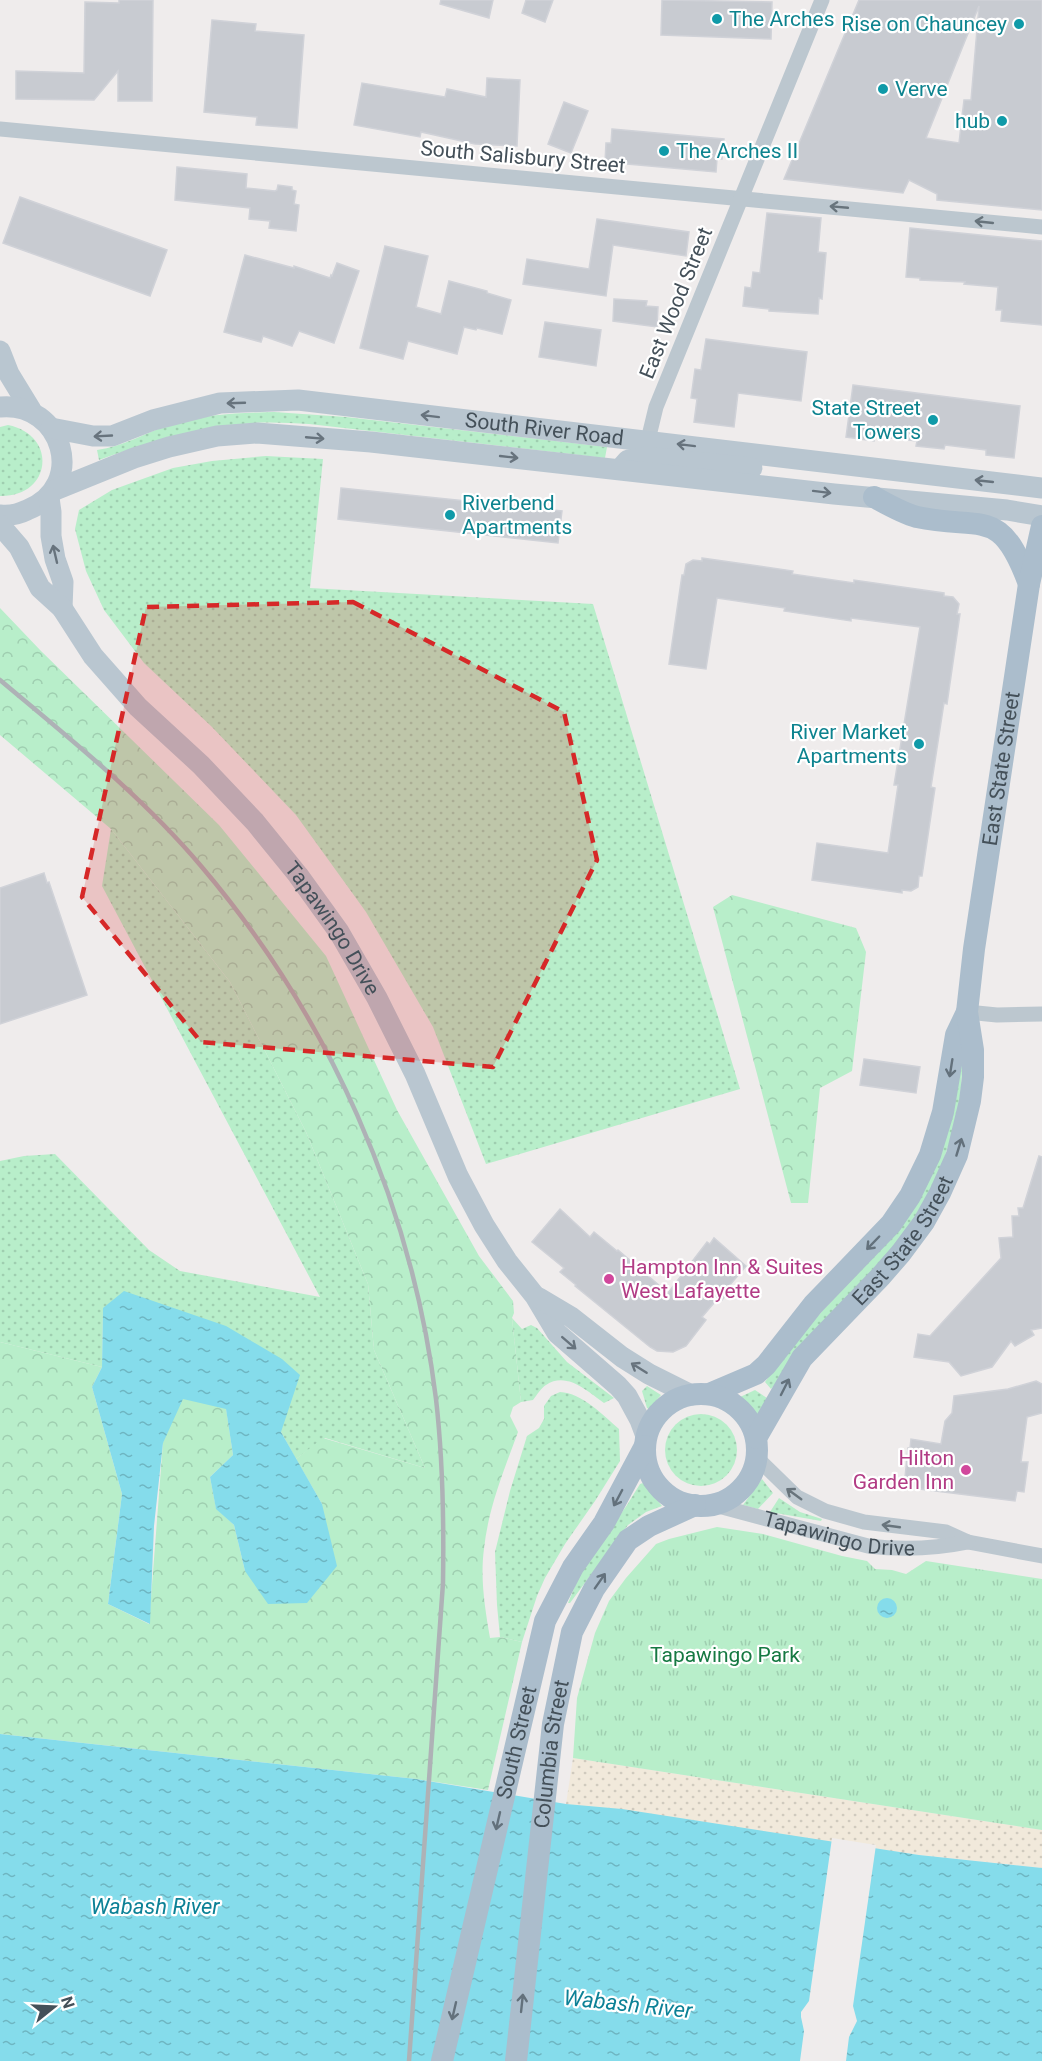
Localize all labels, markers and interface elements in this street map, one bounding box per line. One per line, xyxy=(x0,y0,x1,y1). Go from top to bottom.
place label: The Arches xyxy=(729,7,835,31)
marker: The Arches xyxy=(710,12,724,26)
place label: Rise on Chauncey xyxy=(841,12,1007,36)
marker: Rise on Chauncey xyxy=(1012,17,1026,31)
place label: Verve xyxy=(895,77,948,101)
marker: Verve xyxy=(876,82,890,96)
place label: hub xyxy=(955,109,990,133)
marker: hub xyxy=(995,114,1009,128)
street label: South Salisbury Street xyxy=(419,136,627,178)
place label: The Arches II xyxy=(676,139,798,163)
marker: The Arches II xyxy=(657,144,671,158)
one-way arrow xyxy=(829,201,849,212)
one-way arrow xyxy=(974,216,994,227)
street label: East Wood Street xyxy=(635,224,717,382)
place label: State Street Towers xyxy=(812,396,921,444)
one-way arrow xyxy=(226,397,246,408)
street label: South River Road xyxy=(464,408,625,450)
one-way arrow xyxy=(420,411,440,422)
marker: State Street Towers xyxy=(926,413,940,427)
one-way arrow xyxy=(94,430,114,441)
one-way arrow xyxy=(305,433,325,444)
one-way arrow xyxy=(677,440,697,451)
one-way arrow xyxy=(499,452,519,463)
one-way arrow xyxy=(975,475,994,486)
one-way arrow xyxy=(811,487,831,498)
place label: Riverbend Apartments xyxy=(462,491,572,539)
marker: Riverbend Apartments xyxy=(443,508,457,522)
one-way arrow xyxy=(48,544,60,563)
street label: East State Street xyxy=(978,690,1025,847)
place label: River Market Apartments xyxy=(790,720,907,768)
marker: River Market Apartments xyxy=(912,737,926,751)
street label: Tapawingo Drive xyxy=(280,857,385,999)
one-way arrow xyxy=(945,1058,956,1077)
one-way arrow xyxy=(954,1138,965,1157)
street label: East State Street xyxy=(847,1172,958,1310)
one-way arrow xyxy=(866,1235,881,1250)
place label: Hampton Inn & Suites West Lafayette xyxy=(621,1255,823,1303)
marker: Hampton Inn & Suites West Lafayette xyxy=(602,1272,616,1286)
one-way arrow xyxy=(561,1336,576,1350)
one-way arrow xyxy=(631,1361,648,1373)
one-way arrow xyxy=(779,1379,791,1397)
place label: Hilton Garden Inn xyxy=(853,1446,954,1494)
marker: Hilton Garden Inn xyxy=(959,1463,973,1477)
one-way arrow xyxy=(612,1488,623,1506)
one-way arrow xyxy=(787,1488,803,1500)
street label: Tapawingo Drive xyxy=(761,1507,915,1560)
one-way arrow xyxy=(881,1520,901,1531)
one-way arrow xyxy=(594,1573,606,1589)
park label: Tapawingo Park xyxy=(650,1643,800,1667)
street label: Columbia Street xyxy=(530,1678,574,1830)
street label: South Street xyxy=(492,1684,541,1801)
one-way arrow xyxy=(492,1812,504,1831)
water label: Wabash River xyxy=(90,1894,220,1919)
north arrow xyxy=(24,1977,84,2037)
water label: Wabash River xyxy=(563,1985,694,2023)
one-way arrow xyxy=(517,1993,528,2013)
text: N xyxy=(57,1994,79,2011)
one-way arrow xyxy=(447,2001,459,2020)

